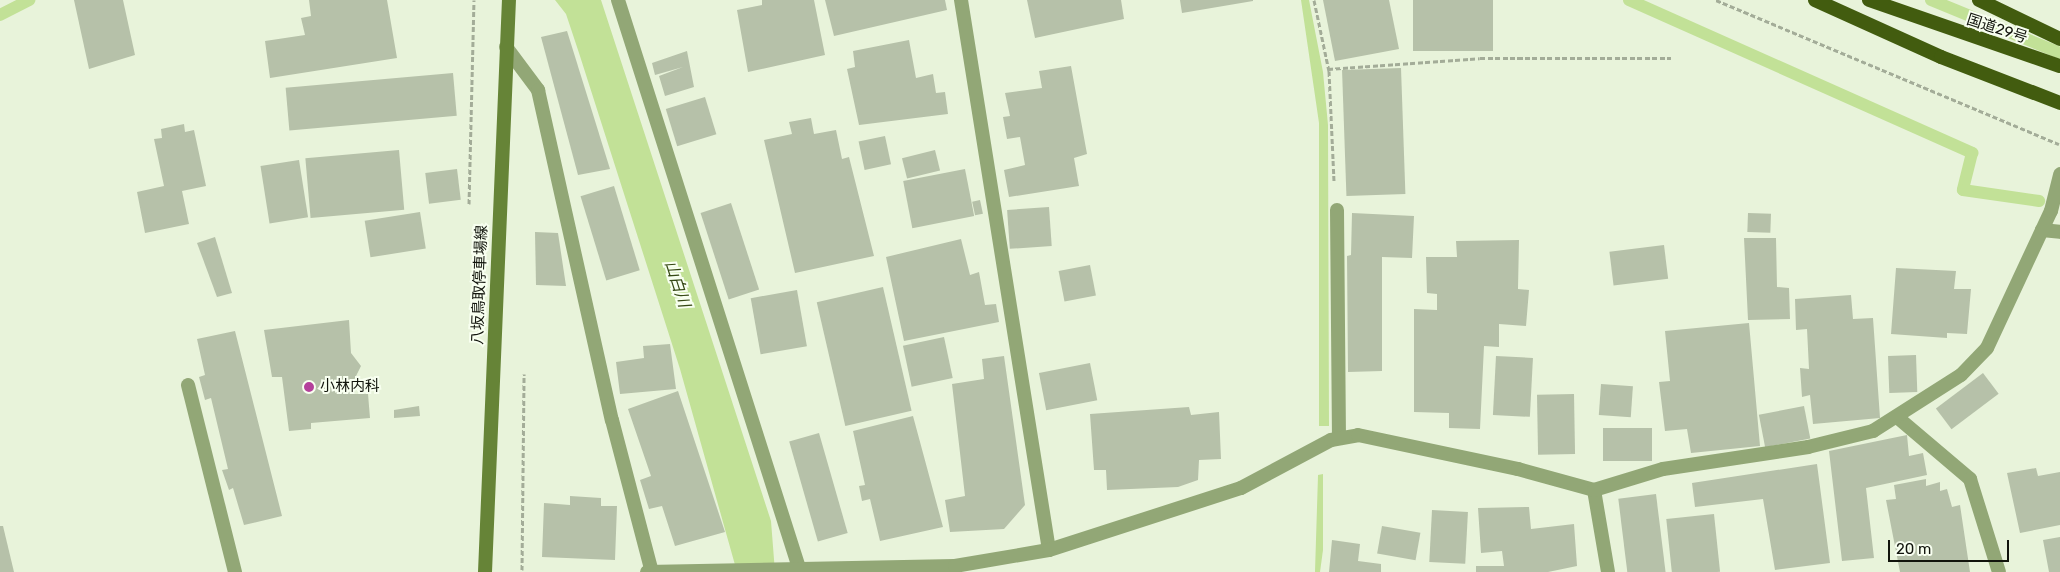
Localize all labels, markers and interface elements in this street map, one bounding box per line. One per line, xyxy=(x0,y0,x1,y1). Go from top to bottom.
street label: 国道29号 xyxy=(1964,11,2030,47)
street label: 八坂鳥取停車場線 xyxy=(469,225,491,345)
water label: 山白川 xyxy=(660,258,694,310)
place label: 小林内科 xyxy=(320,378,380,396)
marker: 小林内科 xyxy=(302,380,316,394)
scale bar xyxy=(1890,530,2011,562)
text: 20 m xyxy=(1896,540,1931,558)

